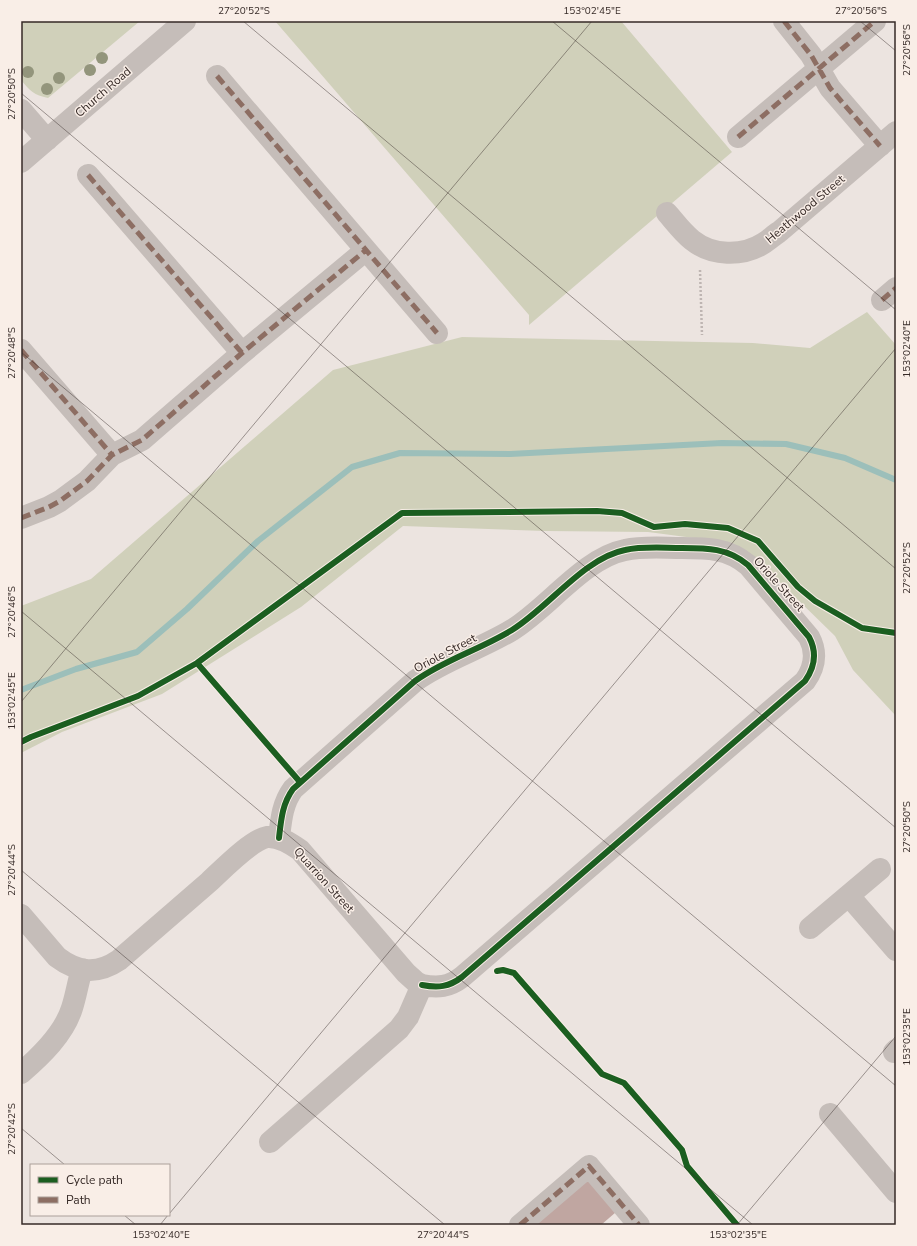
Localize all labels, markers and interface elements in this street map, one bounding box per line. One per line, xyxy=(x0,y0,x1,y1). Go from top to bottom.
text: 27°20'52"S xyxy=(218,4,270,18)
text: 153°02'45"E xyxy=(563,4,621,18)
text: 27°20'56"S xyxy=(835,4,887,18)
text: 27°20'56"S xyxy=(900,24,914,76)
street label: Church Road xyxy=(72,63,134,121)
text: 27°20'50"S xyxy=(5,68,19,120)
street label: Heathwood Street xyxy=(762,171,849,247)
text: 153°02'40"E xyxy=(900,320,914,378)
text: 27°20'48"S xyxy=(5,327,19,379)
text: 27°20'52"S xyxy=(900,542,914,594)
street label: Oriole Street xyxy=(750,553,808,615)
text: 27°20'46"S xyxy=(5,586,19,638)
street label: Oriole Street xyxy=(411,629,480,676)
text: 153°02'45"E xyxy=(5,672,19,730)
text: 27°20'50"S xyxy=(900,801,914,853)
text: 27°20'44"S xyxy=(5,844,19,896)
street label: Quarrion Street xyxy=(290,844,358,917)
text: 153°02'35"E xyxy=(900,1008,914,1066)
text: 27°20'42"S xyxy=(5,1103,19,1155)
legend xyxy=(30,1164,170,1216)
text: Cycle path xyxy=(66,1172,123,1188)
text: Path xyxy=(66,1192,91,1208)
text: 153°02'40"E xyxy=(132,1228,190,1242)
text: 27°20'44"S xyxy=(417,1228,469,1242)
text: 153°02'35"E xyxy=(709,1228,767,1242)

